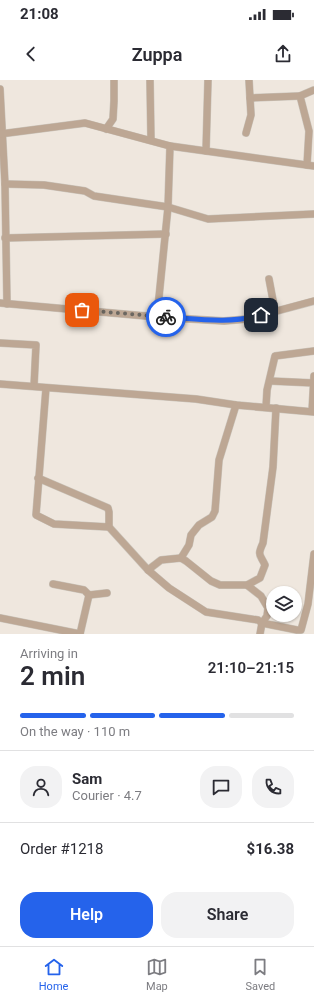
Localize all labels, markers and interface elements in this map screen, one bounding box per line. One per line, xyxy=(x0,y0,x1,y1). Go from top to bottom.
text: 21:08 xyxy=(20,5,59,23)
icon: back xyxy=(20,43,42,65)
icon: share xyxy=(272,43,294,65)
text: Zuppa xyxy=(132,44,182,65)
pin xyxy=(65,293,99,327)
courier xyxy=(146,297,186,337)
pin xyxy=(244,298,278,332)
icon: bag xyxy=(71,299,93,321)
icon: home xyxy=(250,304,272,326)
icon: bike xyxy=(155,306,177,328)
map controls xyxy=(266,586,302,622)
button: layers xyxy=(266,586,302,622)
text: Arriving in xyxy=(20,646,78,661)
text: 21:10–21:15 xyxy=(208,659,294,677)
text: 2 min xyxy=(20,661,85,691)
text: On the way · 110 m xyxy=(20,724,130,739)
button: person xyxy=(20,766,62,808)
button: chat xyxy=(200,766,242,808)
button: phone xyxy=(252,766,294,808)
text: Sam xyxy=(72,770,102,788)
text: Courier · 4.7 xyxy=(72,788,142,803)
text: Order #1218 xyxy=(20,840,103,858)
text: $16.38 xyxy=(247,840,294,858)
button: Help xyxy=(20,892,153,938)
button: Share xyxy=(161,892,294,938)
tab: Home xyxy=(39,956,68,993)
tab: Map xyxy=(146,956,168,993)
tab: Saved xyxy=(245,956,275,993)

